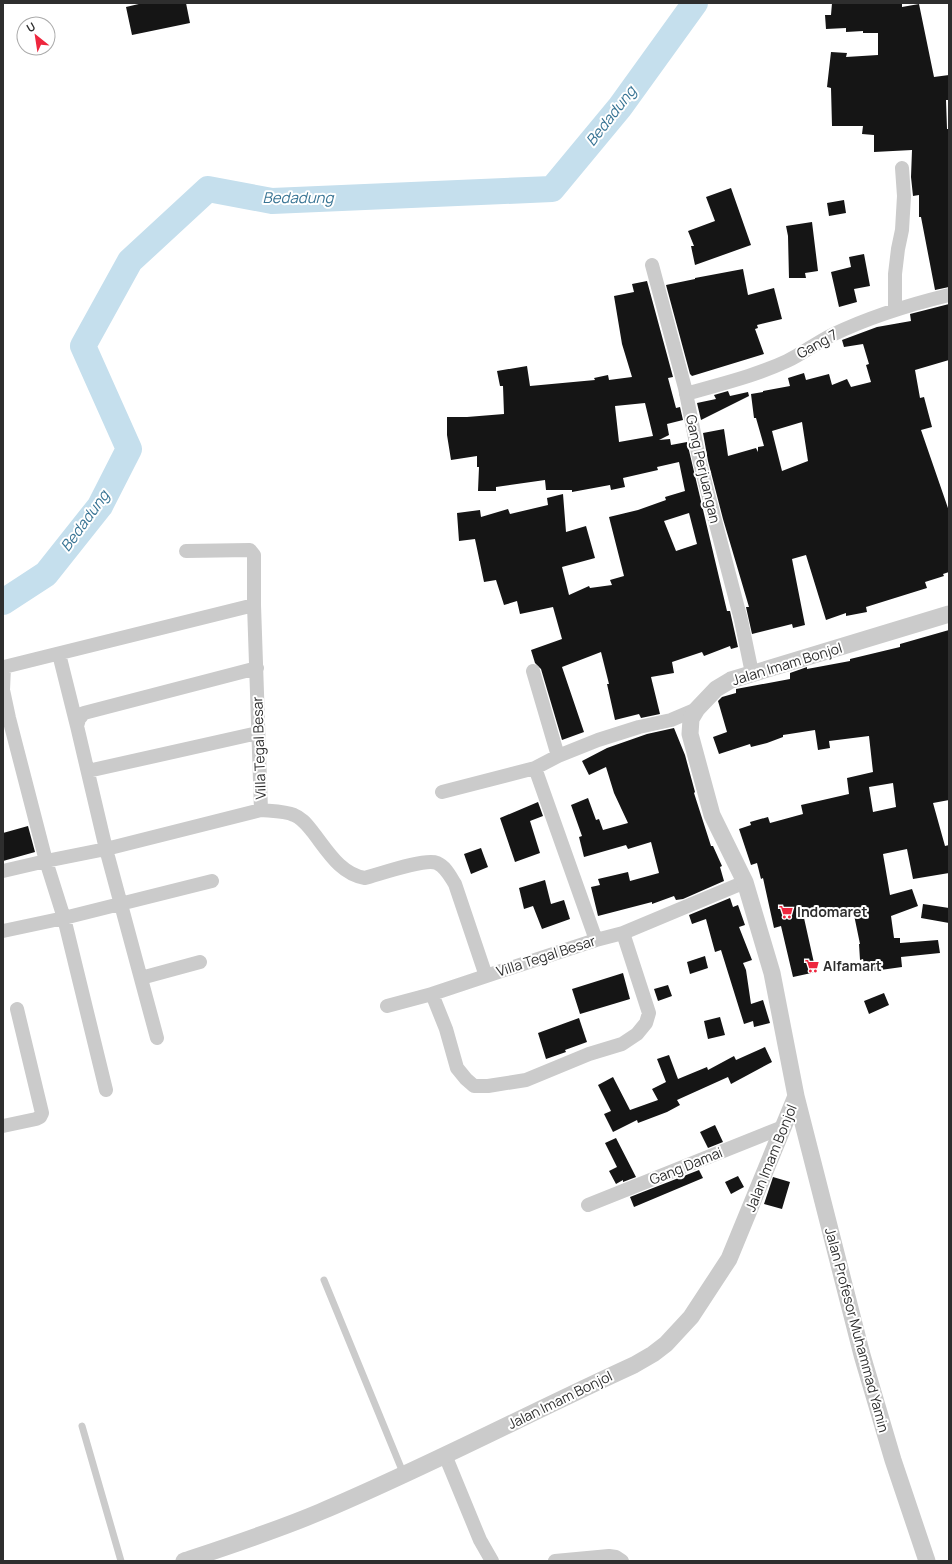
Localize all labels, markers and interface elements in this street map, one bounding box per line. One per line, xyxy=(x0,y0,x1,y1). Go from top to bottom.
north arrow xyxy=(16,16,56,56)
text: U xyxy=(24,18,38,35)
water label: Bedadung xyxy=(581,80,641,150)
water label: Bedadung xyxy=(263,187,334,208)
street label: Gang 7 xyxy=(793,325,841,363)
street label: Gang Perjuangan xyxy=(682,413,725,525)
water label: Bedadung xyxy=(55,485,115,556)
street label: Jalan Imam Bonjol xyxy=(729,638,844,689)
street label: Villa Tegal Besar xyxy=(247,696,270,800)
place label: Indomaret xyxy=(797,902,867,921)
supermarket icon: Indomaret xyxy=(778,904,794,920)
street label: Villa Tegal Besar xyxy=(494,931,598,980)
place label: Alfamart xyxy=(823,956,882,975)
supermarket icon: Alfamart xyxy=(804,958,820,974)
street label: Jalan Imam Bonjol xyxy=(740,1101,801,1214)
street label: Gang Damai xyxy=(646,1142,725,1189)
street label: Jalan Profesor Muhammad Yamin xyxy=(821,1225,894,1434)
street label: Jalan Imam Bonjol xyxy=(504,1366,615,1433)

